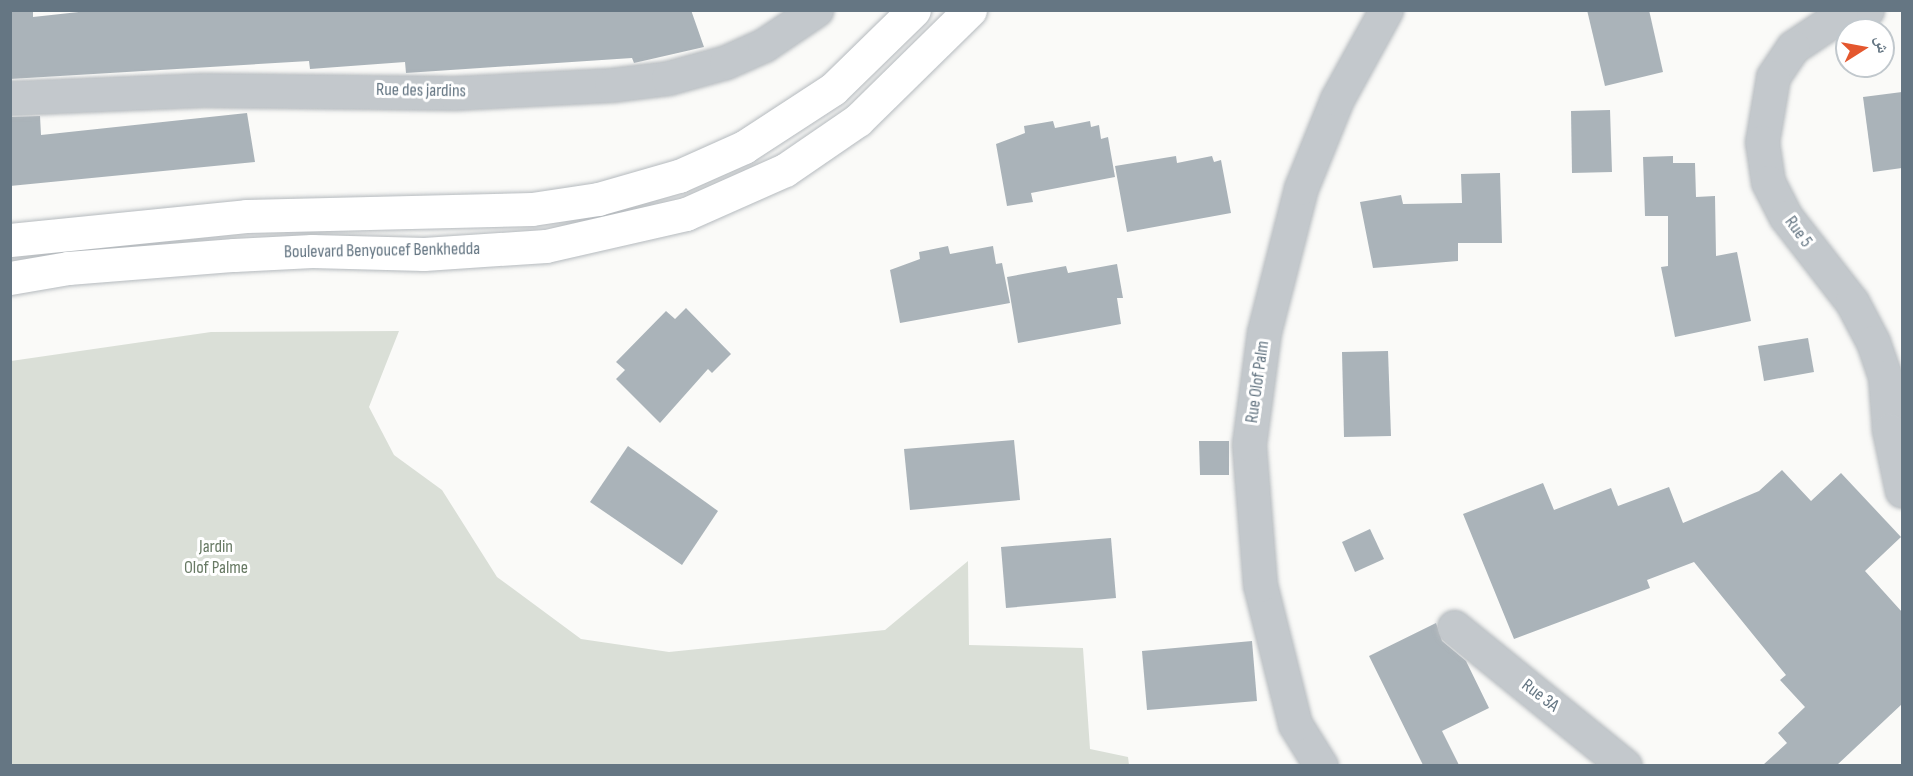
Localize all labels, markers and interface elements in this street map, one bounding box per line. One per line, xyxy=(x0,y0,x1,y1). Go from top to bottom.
north arrow xyxy=(1835,18,1895,78)
text: ش xyxy=(1870,35,1892,55)
street label: Rue des jardins xyxy=(376,79,466,103)
street label: Rue 5 xyxy=(1780,212,1816,252)
street label: Boulevard Benyoucef Benkhedda xyxy=(284,238,480,264)
street label: Rue Olof Palm xyxy=(1242,339,1274,425)
park label: Jardin Olof Palme xyxy=(184,537,248,580)
street label: Rue 3A xyxy=(1517,675,1563,717)

